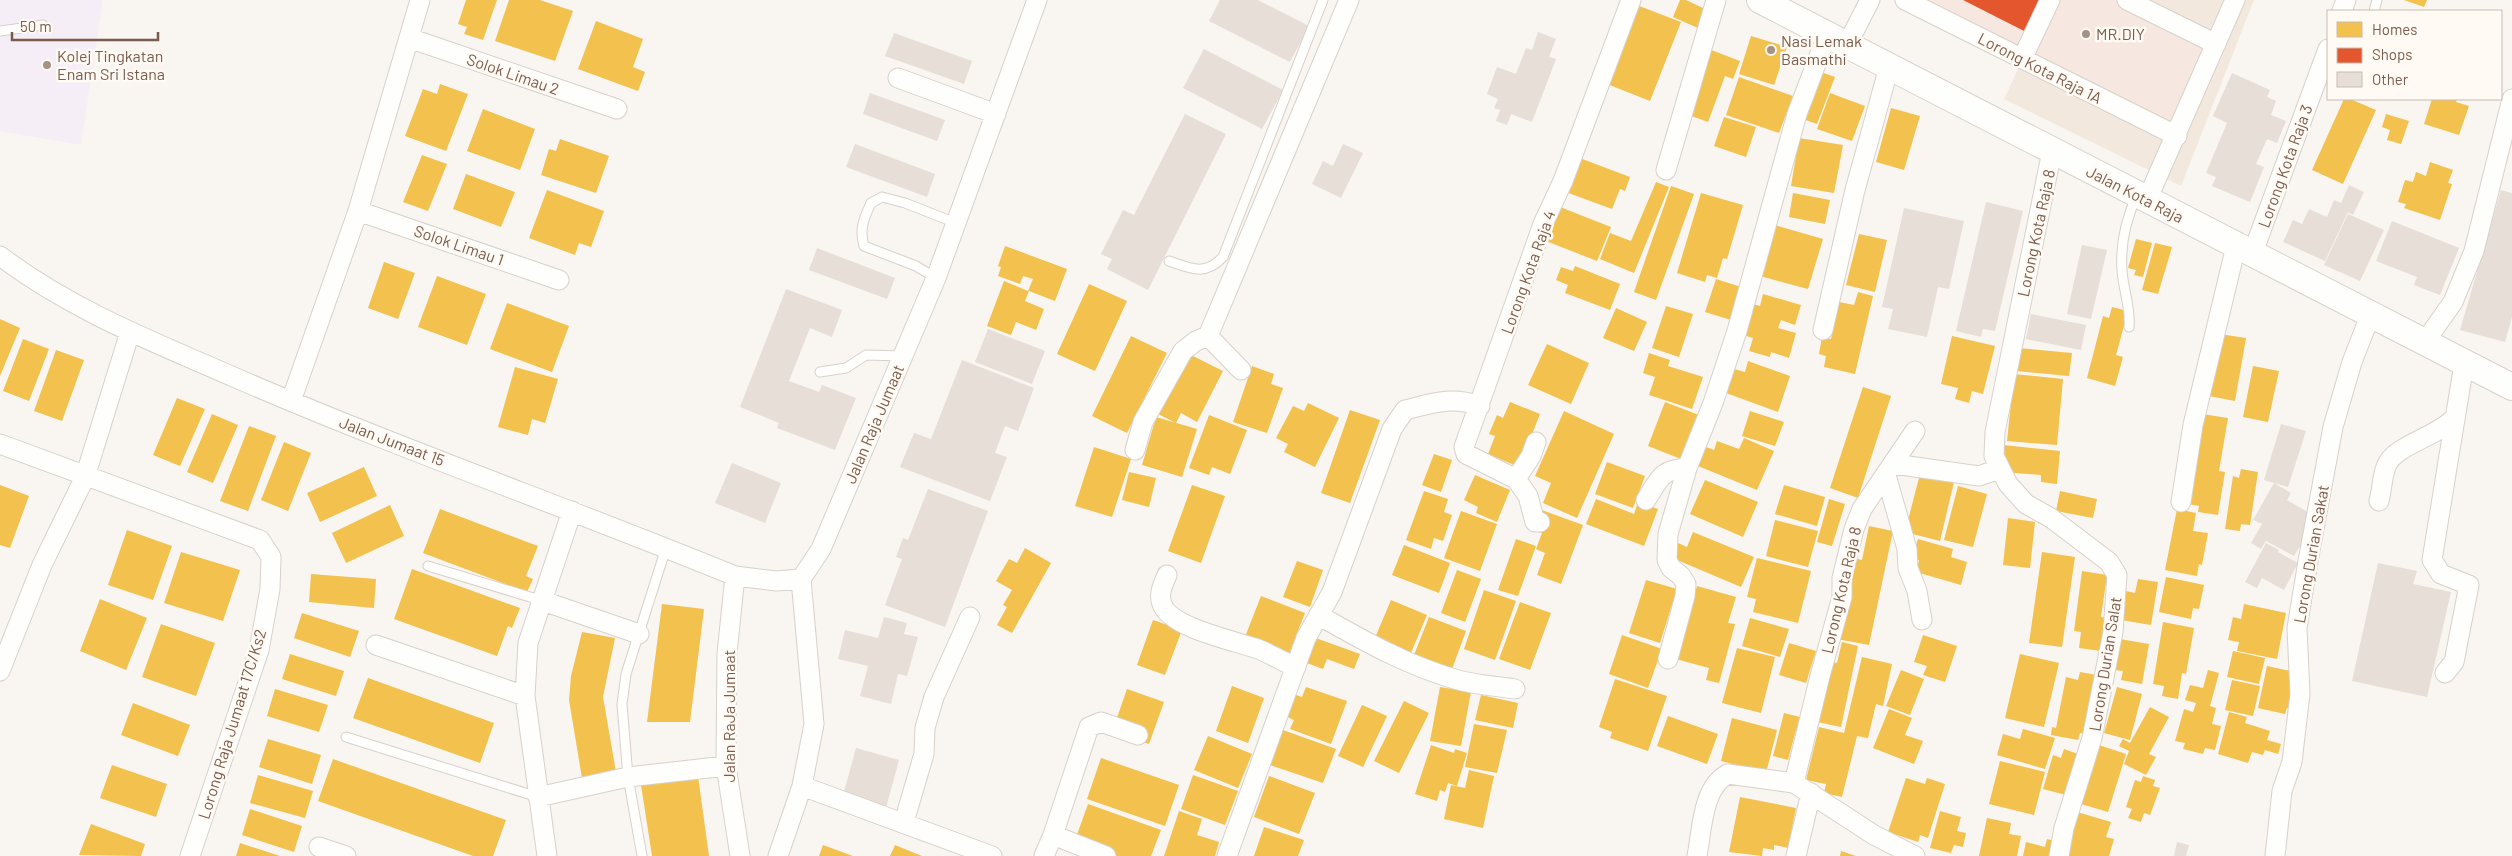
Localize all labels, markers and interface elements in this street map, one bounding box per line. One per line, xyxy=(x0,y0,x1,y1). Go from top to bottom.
scale bar xyxy=(12,10,159,42)
legend xyxy=(2327,10,2502,100)
text: 50 m xyxy=(20,17,52,35)
text: Homes xyxy=(2372,20,2417,38)
place label: MR.DIY xyxy=(2096,24,2145,43)
street label: Lorong Kota Raja 1A xyxy=(1975,28,2106,107)
marker: MR.DIY xyxy=(2080,28,2092,40)
place label: Nasi Lemak Basmathi xyxy=(1781,31,1862,68)
marker: Nasi Lemak Basmathi xyxy=(1765,44,1777,56)
text: Shops xyxy=(2372,45,2412,63)
place label: Kolej Tingkatan Enam Sri Istana xyxy=(57,46,165,83)
street label: Solok Limau 2 xyxy=(464,49,562,98)
marker: Kolej Tingkatan Enam Sri Istana xyxy=(41,59,53,71)
text: Other xyxy=(2372,70,2409,88)
street label: Lorong Kota Raja 3 xyxy=(2253,102,2316,230)
street label: Jalan Kota Raja xyxy=(2083,161,2187,226)
street label: Lorong Kota Raja 8 xyxy=(2013,168,2058,298)
street label: Lorong Kota Raja 4 xyxy=(1496,207,1559,336)
street label: Solok Limau 1 xyxy=(412,220,507,269)
street label: Jalan Raja Jumaat xyxy=(840,361,907,486)
street label: Jalan Jumaat 15 xyxy=(337,412,448,469)
street label: Lorong Durian Sakat xyxy=(2289,483,2332,625)
street label: Lorong Kota Raja 8 xyxy=(1817,525,1864,655)
street label: Lorong Durian Salat xyxy=(2084,595,2125,733)
street label: Lorong Raja Jumaat 17C/Ks2 xyxy=(194,627,269,821)
street label: Jalan RaJa Jumaat xyxy=(719,650,738,782)

